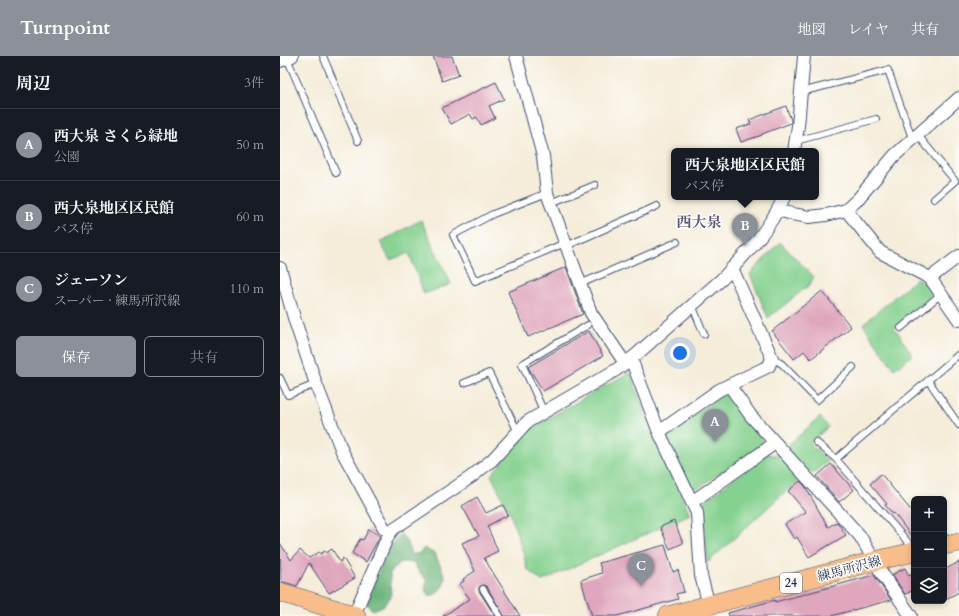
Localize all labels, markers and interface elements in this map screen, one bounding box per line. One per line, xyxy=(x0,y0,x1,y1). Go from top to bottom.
text: Turnpoint xyxy=(20,15,110,41)
text: 地図 xyxy=(798,20,826,39)
text: レイヤ xyxy=(848,20,889,39)
text: 共有 xyxy=(911,20,939,39)
text: 周辺 xyxy=(16,72,50,95)
text: 3件 xyxy=(244,74,264,92)
text: 西大泉 さくら緑地 xyxy=(54,126,178,146)
text: A xyxy=(24,136,34,154)
text: 50 m xyxy=(236,136,264,154)
text: 公園 xyxy=(54,148,80,166)
popup xyxy=(671,148,819,200)
text: 西大泉地区区民館 xyxy=(685,155,805,175)
text: バス停 xyxy=(685,177,724,195)
text: 西大泉地区区民館 xyxy=(54,198,174,218)
text: B xyxy=(24,208,34,226)
text: 60 m xyxy=(236,208,264,226)
district label: 西大泉 xyxy=(676,212,722,232)
pin: B xyxy=(732,213,758,246)
text: バス停 xyxy=(54,220,93,238)
text: ジェーソン xyxy=(54,270,128,290)
text: C xyxy=(24,280,34,298)
text: 110 m xyxy=(230,280,264,298)
text: スーパー · 練馬所沢線 xyxy=(54,292,180,310)
button: 保存 xyxy=(16,336,136,377)
button: 共有 xyxy=(144,336,264,377)
your location xyxy=(670,343,690,363)
pin: A xyxy=(702,409,728,442)
map controls xyxy=(911,496,947,604)
button: + xyxy=(911,496,947,532)
button: − xyxy=(911,532,947,568)
street label: 練馬所沢線 xyxy=(816,552,883,586)
pin: C xyxy=(628,553,654,586)
button: layers xyxy=(911,568,947,604)
road number: 24 xyxy=(780,573,802,593)

